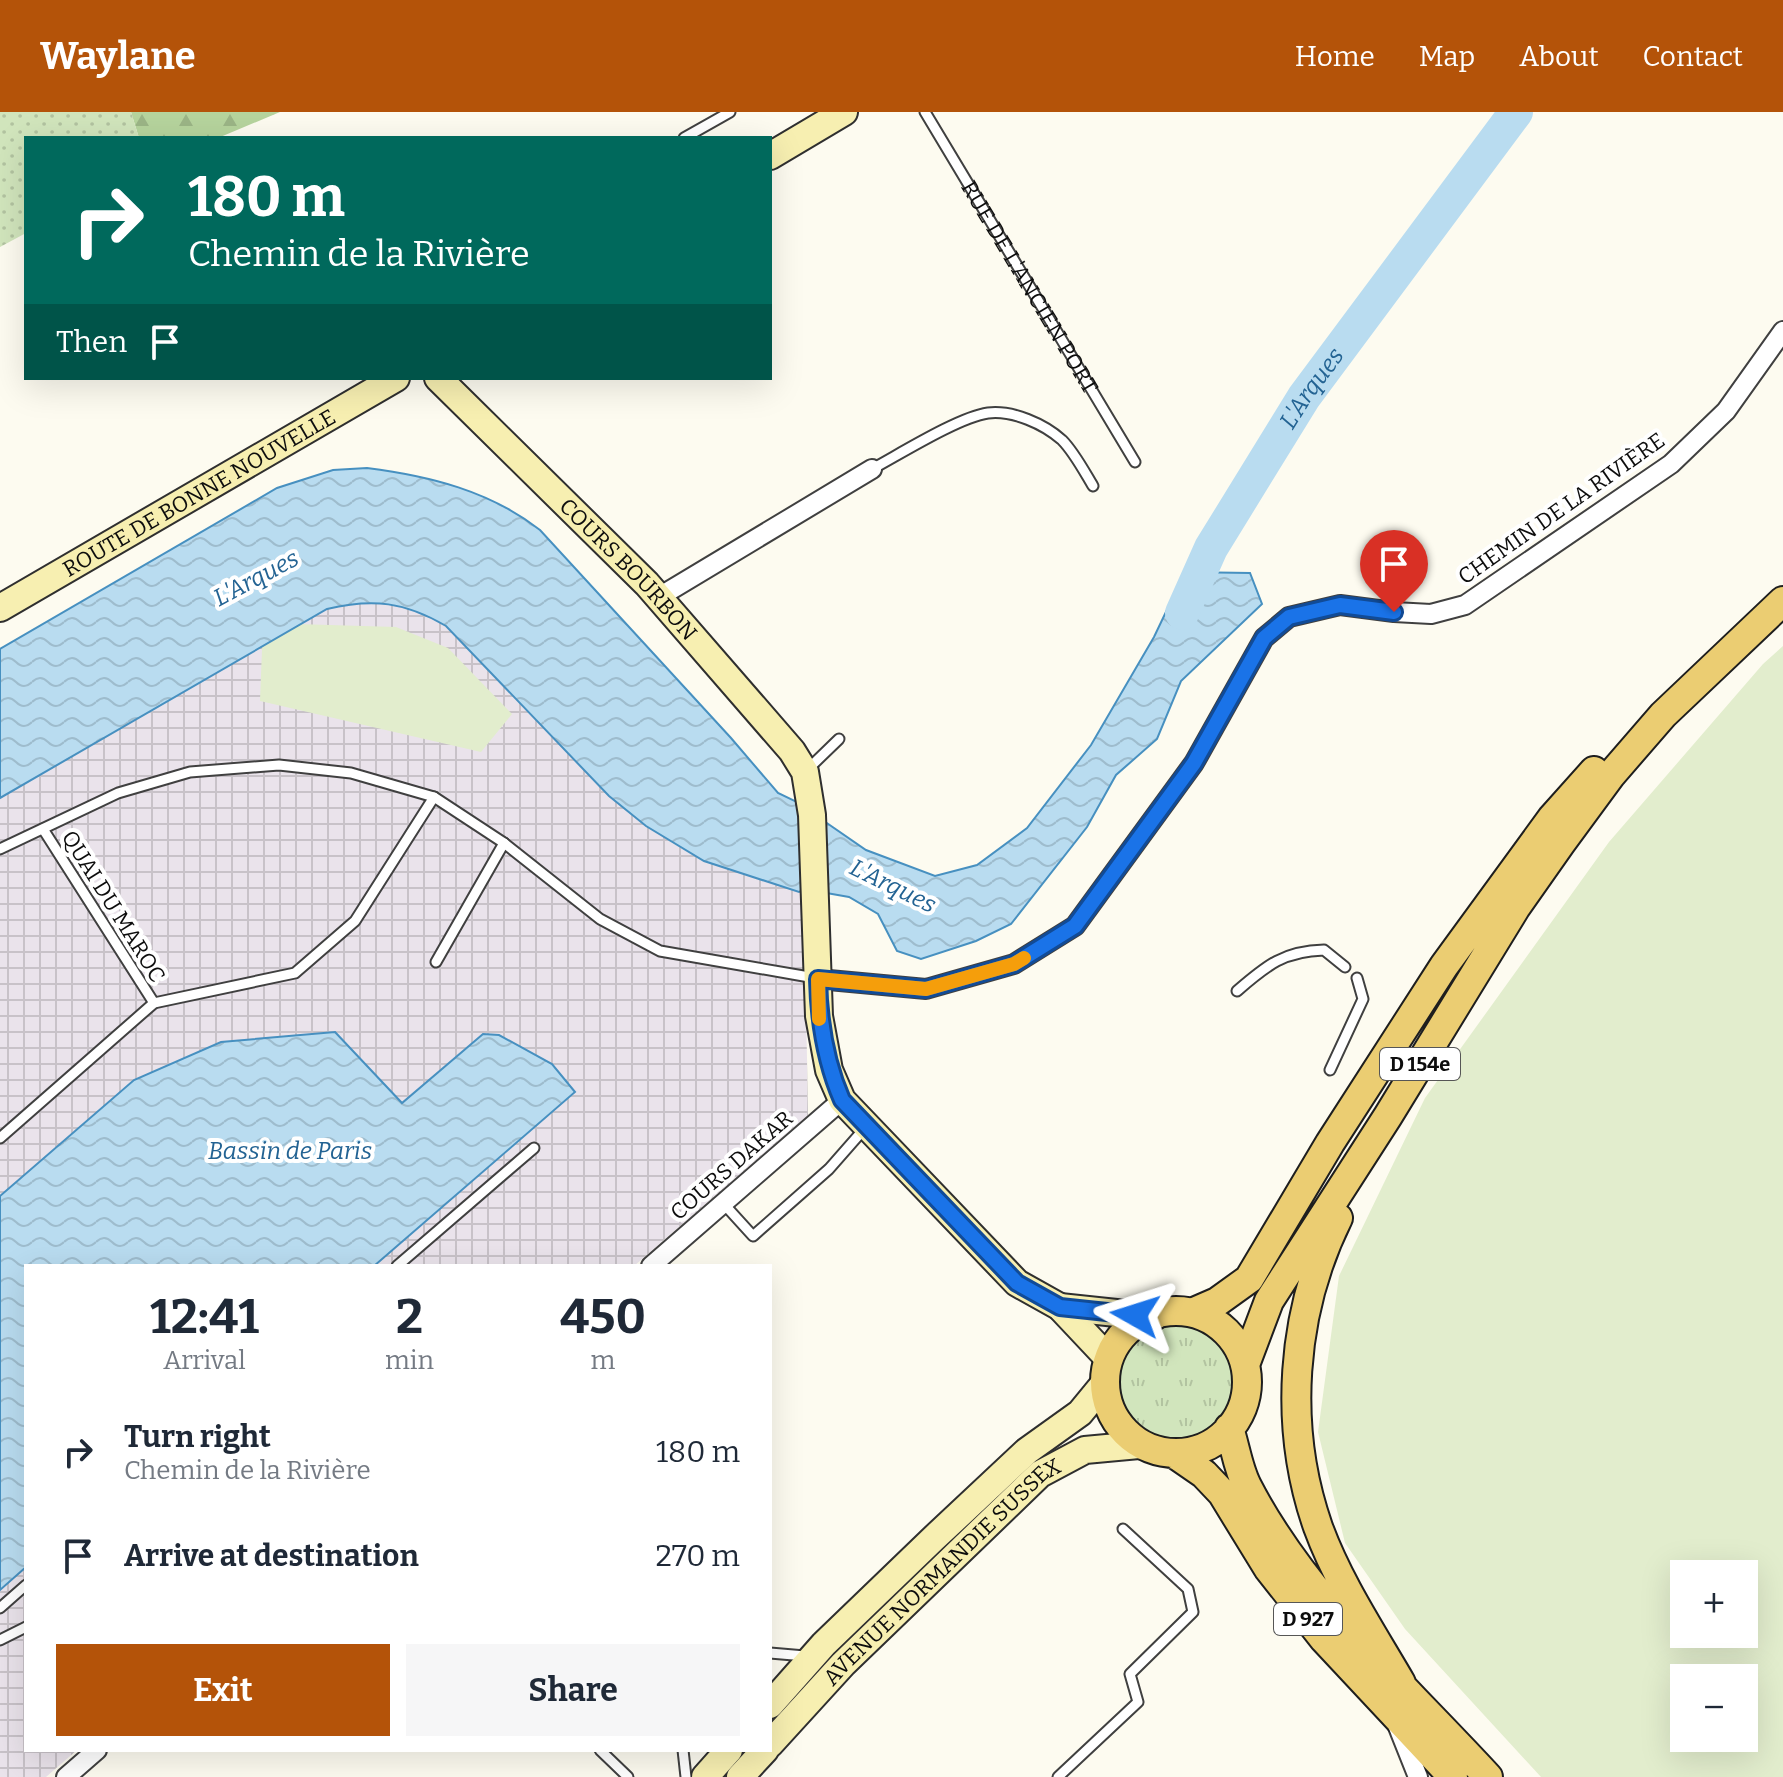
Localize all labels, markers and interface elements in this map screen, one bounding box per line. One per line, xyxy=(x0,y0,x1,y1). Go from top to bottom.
text: Waylane xyxy=(40,33,196,79)
text: Home xyxy=(1295,40,1375,73)
text: Map xyxy=(1419,40,1475,73)
text: About xyxy=(1519,40,1599,73)
text: Contact xyxy=(1643,40,1743,73)
text: 180 m xyxy=(188,164,345,231)
icon: right xyxy=(56,168,160,272)
street label: RUE DE L'ANCIEN PORT xyxy=(955,176,1104,399)
text: Chemin de la Rivière xyxy=(188,232,530,276)
icon: arrive xyxy=(143,320,187,364)
text: Then xyxy=(56,324,127,360)
water label: L'Arques xyxy=(1274,342,1350,434)
street label: ROUTE DE BONNE NOUVELLE xyxy=(58,403,340,583)
street label: CHEMIN DE LA RIVIÈRE xyxy=(1453,427,1670,590)
street label: COURS BOURBON xyxy=(554,493,703,646)
pin xyxy=(1360,530,1428,612)
icon: arrive xyxy=(1372,542,1416,586)
water label: L'Arques xyxy=(209,544,303,612)
street label: QUAI DU MAROC xyxy=(56,825,171,987)
water label: L'Arques xyxy=(845,853,941,919)
road number: D 154e xyxy=(1380,1048,1460,1080)
street label: COURS DAKAR xyxy=(665,1105,798,1226)
water label: Bassin de Paris xyxy=(208,1137,372,1165)
position arrow xyxy=(1093,1273,1177,1357)
text: 12:41 xyxy=(150,1288,259,1346)
text: 2 xyxy=(396,1288,423,1346)
text: 450 xyxy=(560,1288,646,1346)
text: Arrival xyxy=(163,1345,246,1376)
text: min xyxy=(385,1345,434,1376)
text: m xyxy=(591,1345,615,1376)
text: Turn right xyxy=(124,1419,271,1455)
icon: right xyxy=(56,1430,100,1474)
text: 180 m xyxy=(656,1434,740,1470)
street label: AVENUE NORMANDIE SUSSEX xyxy=(817,1452,1065,1691)
text: Chemin de la Rivière xyxy=(124,1455,371,1486)
icon: arrive xyxy=(56,1534,100,1578)
text: Arrive at destination xyxy=(124,1538,419,1574)
text: 270 m xyxy=(656,1538,740,1574)
map controls xyxy=(1670,1560,1758,1752)
button: + xyxy=(1670,1560,1758,1648)
road number: D 927 xyxy=(1274,1603,1342,1635)
button: Exit xyxy=(56,1644,390,1736)
button: Share xyxy=(406,1644,740,1736)
button: − xyxy=(1670,1664,1758,1752)

